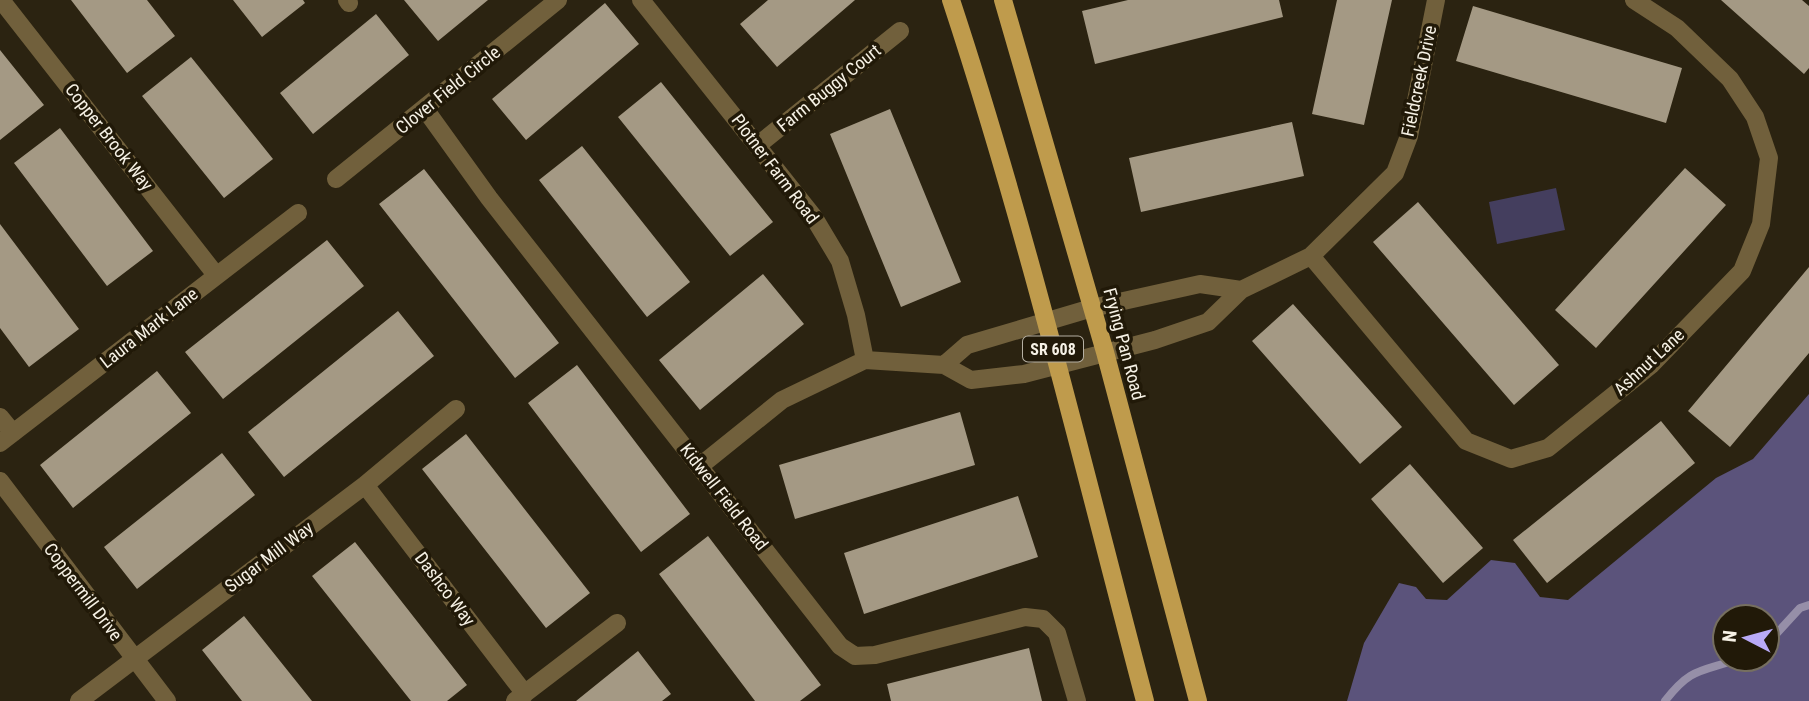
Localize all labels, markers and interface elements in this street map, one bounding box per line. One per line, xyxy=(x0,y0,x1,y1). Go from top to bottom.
street label: Fieldcreek Drive xyxy=(1396,23,1441,138)
street label: Farm Buggy Court xyxy=(773,39,885,136)
street label: Clover Field Circle xyxy=(391,41,504,138)
street label: Copper Brook Way xyxy=(61,79,158,195)
street label: Plotner Farm Road xyxy=(727,110,823,228)
street label: Laura Mark Lane xyxy=(96,283,202,372)
street label: Frying Pan Road xyxy=(1099,286,1149,402)
street label: Ashnut Lane xyxy=(1609,324,1688,399)
road number: SR 608 xyxy=(1023,336,1083,362)
street label: Kidwell Field Road xyxy=(676,439,773,554)
street label: Sugar Mill Way xyxy=(221,516,317,596)
street label: Coppermill Drive xyxy=(40,539,127,645)
street label: Dashco Way xyxy=(411,548,480,630)
north arrow xyxy=(1711,603,1781,673)
text: N xyxy=(1718,629,1742,643)

